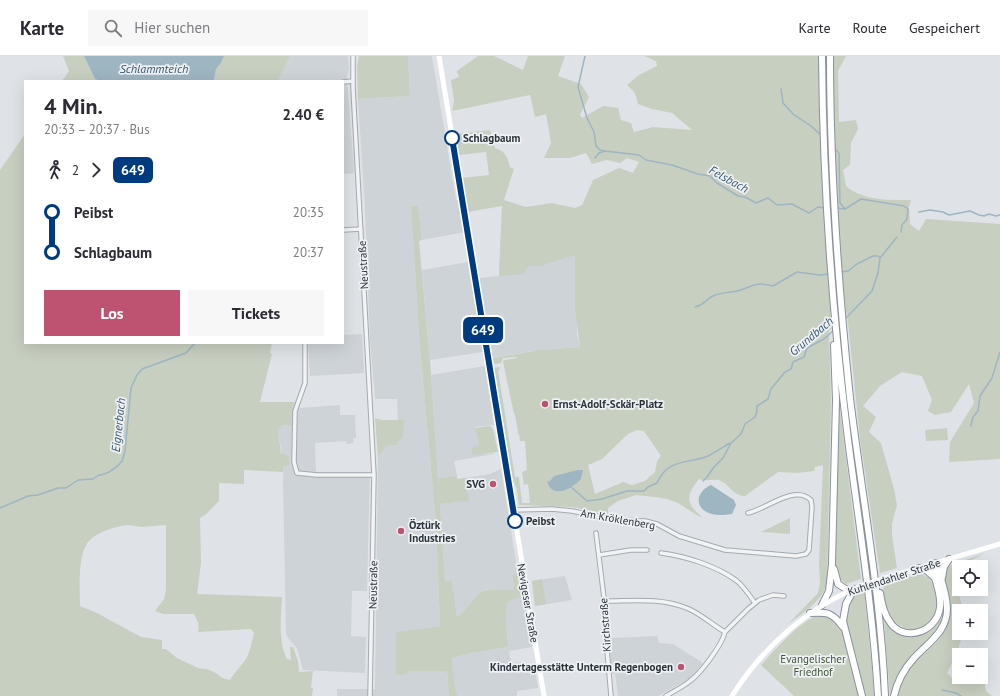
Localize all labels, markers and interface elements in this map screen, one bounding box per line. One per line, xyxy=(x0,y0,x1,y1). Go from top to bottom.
search box xyxy=(88,10,368,46)
text: Karte xyxy=(20,16,64,40)
icon: search xyxy=(102,17,124,39)
text: Hier suchen xyxy=(134,18,210,37)
text: Karte xyxy=(799,19,831,37)
text: Route xyxy=(853,19,887,37)
text: Gespeichert xyxy=(909,19,980,37)
water label: Schlammteich xyxy=(120,61,188,76)
text: 4 Min. xyxy=(44,92,103,120)
text: 2.40 € xyxy=(282,105,324,124)
text: 20:33 – 20:37 · Bus xyxy=(44,121,150,138)
marker: Schlagbaum xyxy=(444,130,460,146)
place label: Schlagbaum xyxy=(463,131,520,145)
icon: walk xyxy=(44,159,66,181)
icon: forward xyxy=(85,159,107,181)
text: 649 xyxy=(121,161,145,179)
text: 2 xyxy=(72,162,79,179)
water label: Felsbach xyxy=(707,162,751,196)
text: Peibst xyxy=(74,203,113,222)
text: 20:35 xyxy=(293,204,324,221)
street label: Neustraße xyxy=(355,240,371,290)
text: Schlagbaum xyxy=(74,243,152,262)
text: 20:37 xyxy=(293,244,324,261)
button: Los xyxy=(44,290,180,336)
button: Tickets xyxy=(188,290,324,336)
water label: Grundbach xyxy=(786,313,836,359)
line badge: 649 xyxy=(460,317,506,343)
text: 649 xyxy=(471,321,495,339)
water label: Eignerbach xyxy=(108,397,128,453)
place label: Ernst-Adolf-Sckär-Platz xyxy=(553,397,663,411)
marker: Ernst-Adolf-Sckär-Platz xyxy=(540,399,550,409)
place label: SVG xyxy=(466,477,485,491)
marker: SVG xyxy=(488,479,498,489)
street label: Am Kröklenberg xyxy=(580,506,657,532)
marker: Peibst xyxy=(507,513,523,529)
place label: Peibst xyxy=(526,514,555,528)
place label: Öztürk Industries xyxy=(409,518,456,545)
marker: Öztürk Industries xyxy=(396,526,406,536)
street label: Kuhlendahler Straße xyxy=(846,555,943,599)
street label: Neustraße xyxy=(366,560,380,609)
map controls xyxy=(952,560,988,684)
button: locate xyxy=(952,560,988,596)
street label: Nevigeser Straße xyxy=(514,562,542,644)
street label: Kirchstraße xyxy=(596,597,614,652)
button: + xyxy=(952,604,988,640)
button: − xyxy=(952,648,988,684)
park label: Evangelischer Friedhof xyxy=(780,652,846,679)
place label: Kindertagesstätte Unterm Regenbogen xyxy=(490,660,673,674)
marker: Kindertagesstätte Unterm Regenbogen xyxy=(676,662,686,672)

